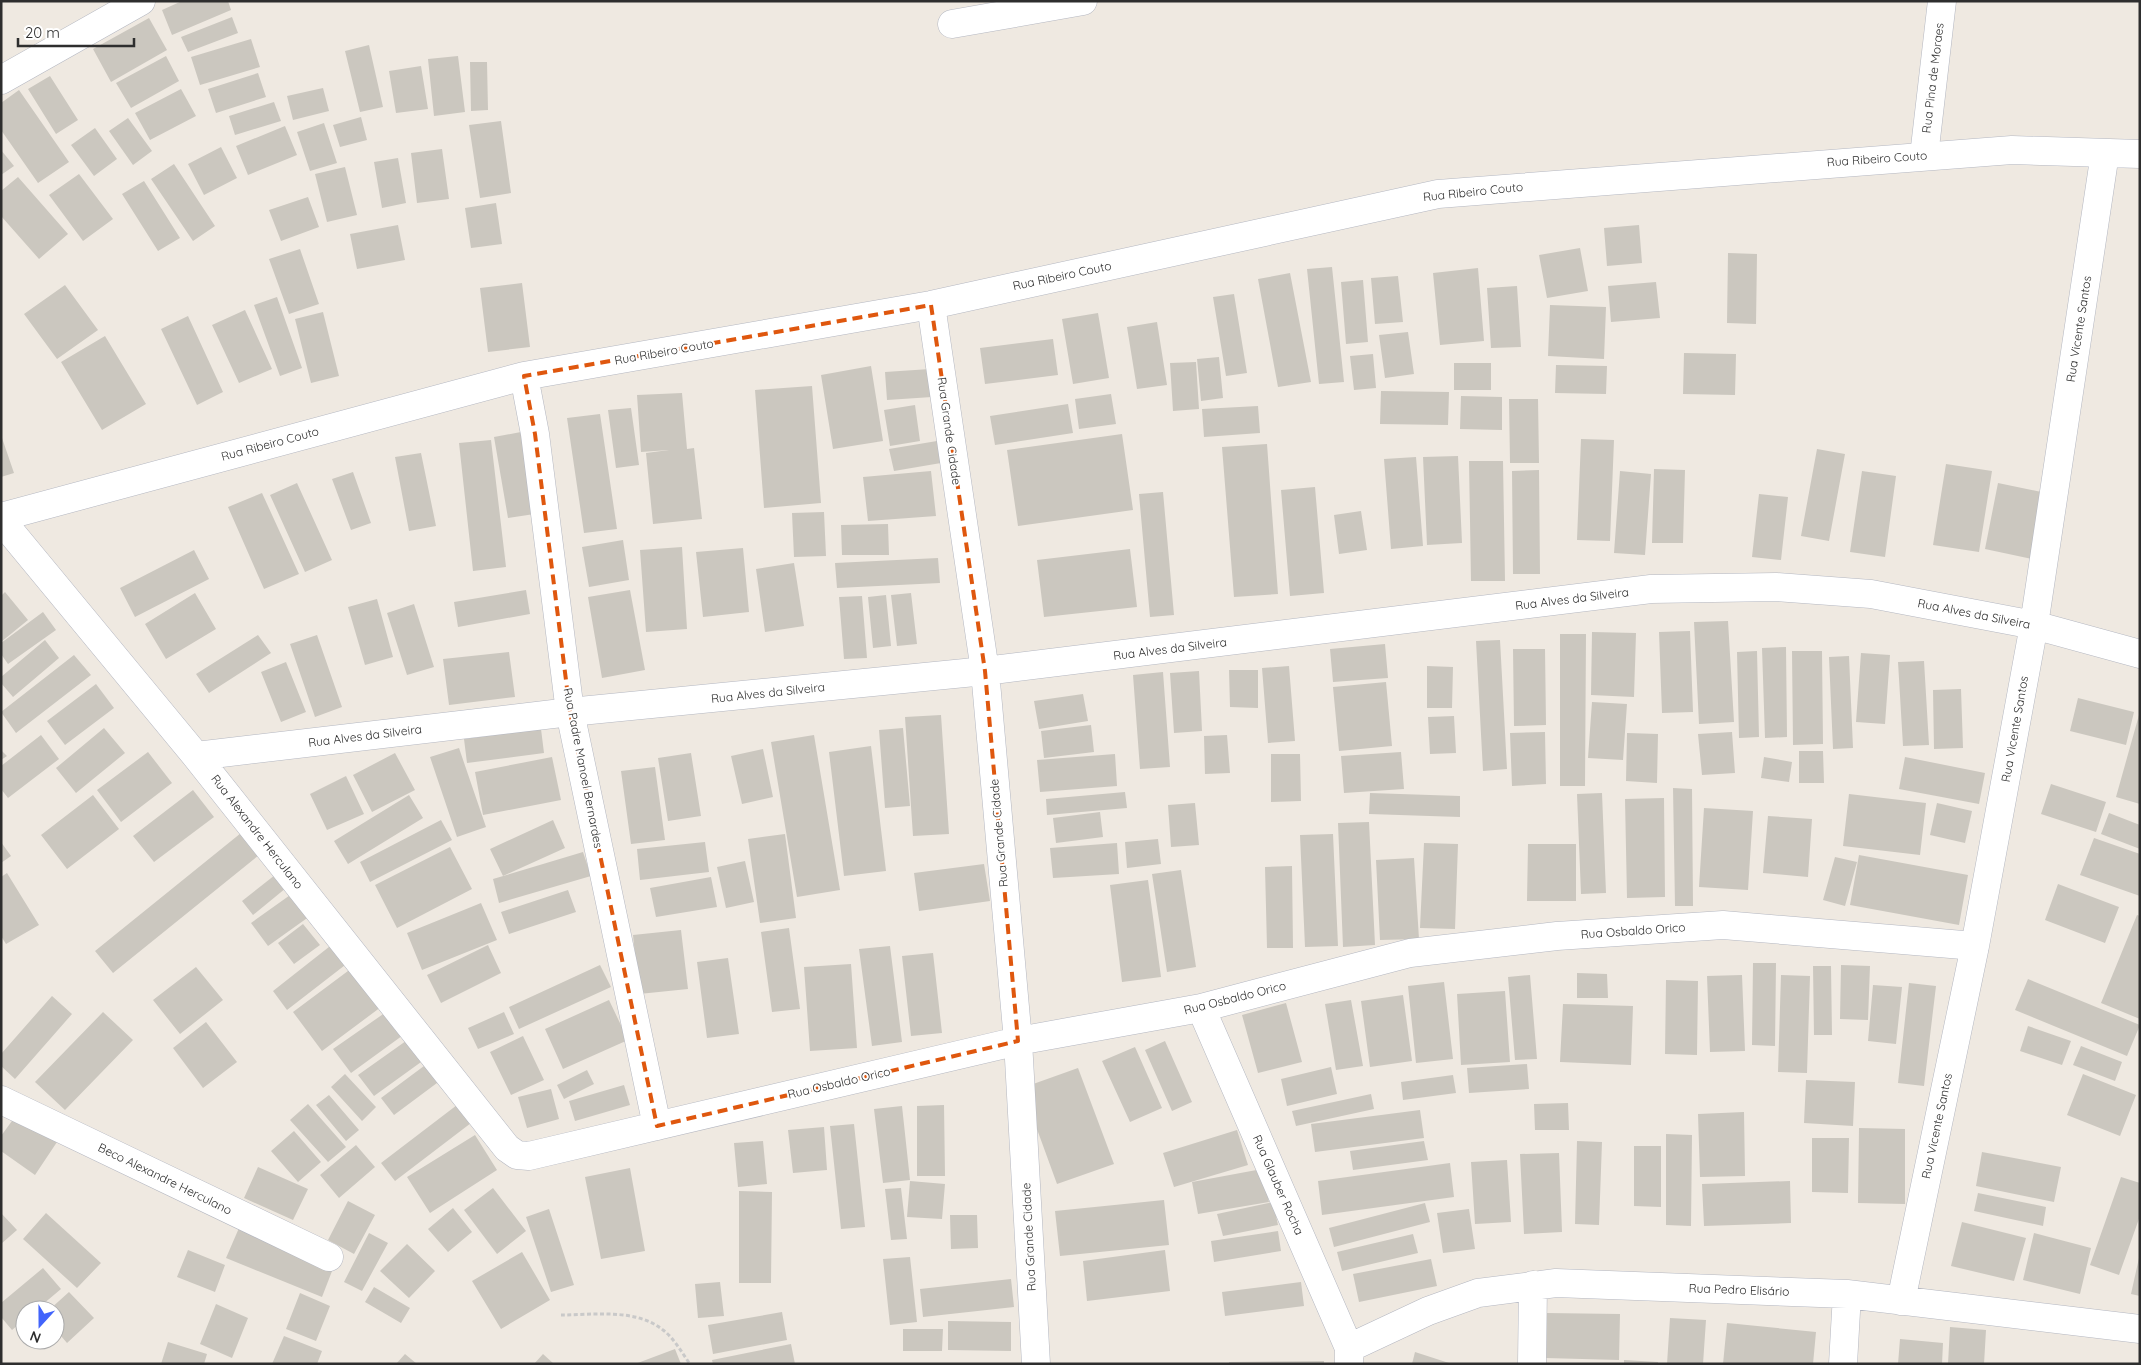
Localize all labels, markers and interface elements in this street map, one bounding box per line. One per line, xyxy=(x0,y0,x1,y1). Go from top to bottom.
scale bar xyxy=(18,15,134,47)
street label: Rua Pina de Moraes xyxy=(1918,21,1947,134)
text: 20 m xyxy=(25,23,60,42)
street label: Rua Ribeiro Couto xyxy=(1826,148,1928,169)
street label: Rua Ribeiro Couto xyxy=(1422,179,1524,204)
street label: Rua Ribeiro Couto xyxy=(1011,258,1113,293)
street label: Rua Vicente Santos xyxy=(2063,274,2094,383)
street label: Rua Ribeiro Couto xyxy=(613,335,715,368)
street label: Rua Grande Cidade xyxy=(935,376,965,486)
street label: Rua Ribeiro Couto xyxy=(219,423,320,464)
street label: Rua Alves da Silveira xyxy=(1514,584,1630,613)
street label: Rua Alves da Silveira xyxy=(1916,595,2032,632)
street label: Rua Alves da Silveira xyxy=(1112,634,1228,663)
street label: Rua Vicente Santos xyxy=(1998,674,2031,783)
street label: Rua Alves da Silveira xyxy=(710,679,826,706)
street label: Rua Padre Manoel Bernardes xyxy=(561,686,606,850)
street label: Rua Alves da Silveira xyxy=(307,721,423,750)
street label: Rua Alexandre Herculano xyxy=(208,771,307,892)
street label: Rua Grande Cidade xyxy=(986,778,1011,888)
street label: Rua Osbaldo Orico xyxy=(1580,919,1686,942)
street label: Rua Osbaldo Orico xyxy=(1182,978,1288,1017)
street label: Rua Osbaldo Orico xyxy=(786,1063,892,1102)
street label: Rua Vicente Santos xyxy=(1918,1071,1955,1180)
street label: Rua Glauber Rocha xyxy=(1250,1132,1307,1237)
street label: Beco Alexandre Herculano xyxy=(96,1140,235,1218)
street label: Rua Grande Cidade xyxy=(1018,1182,1039,1292)
street label: Rua Pedro Elisário xyxy=(1688,1280,1790,1299)
north arrow xyxy=(15,1300,65,1350)
text: N xyxy=(27,1327,43,1347)

